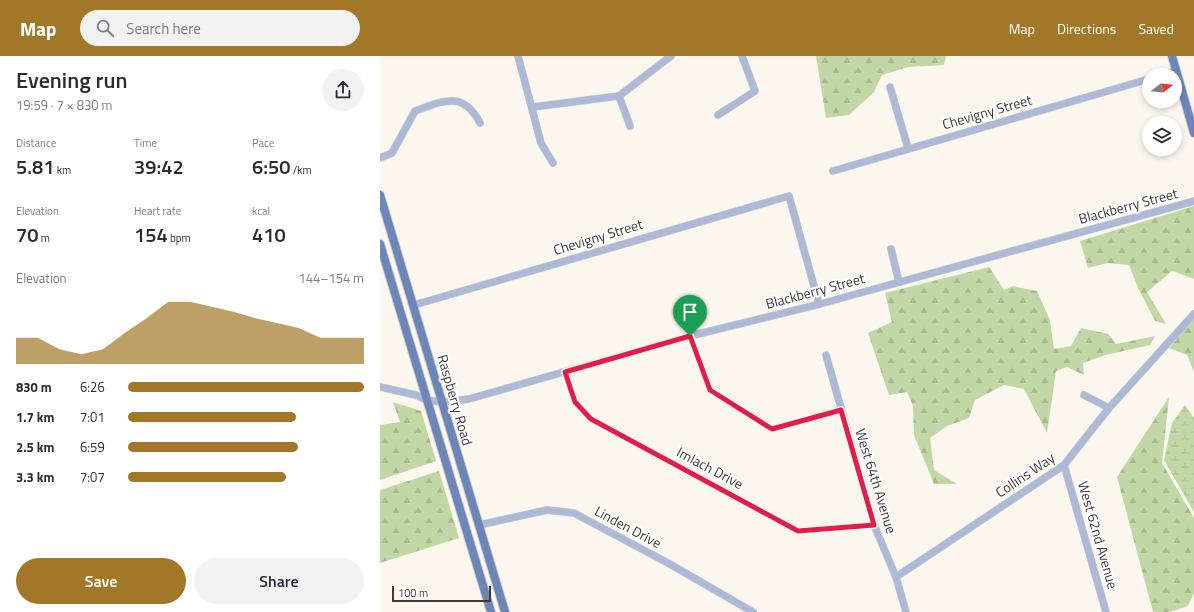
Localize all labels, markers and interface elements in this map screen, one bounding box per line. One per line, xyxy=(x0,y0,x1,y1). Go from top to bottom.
search box xyxy=(80,10,360,46)
text: Map xyxy=(20,14,56,43)
icon: search xyxy=(94,17,116,39)
text: Search here xyxy=(126,17,201,40)
text: Map xyxy=(1009,18,1035,39)
text: Directions xyxy=(1057,18,1116,39)
text: Saved xyxy=(1138,18,1174,39)
text: Evening run xyxy=(16,63,127,97)
north arrow xyxy=(1142,68,1182,108)
map controls xyxy=(1142,68,1182,156)
button: share xyxy=(322,69,364,111)
street label: Chevigny Street xyxy=(940,89,1034,134)
text: 19:59 · 7 × 830 m xyxy=(16,95,112,115)
button: layers xyxy=(1142,116,1182,156)
text: Distance xyxy=(16,135,56,151)
text: Time xyxy=(134,135,157,151)
text: Pace xyxy=(252,135,274,151)
text: 5.81 xyxy=(16,151,54,182)
text: 39:42 xyxy=(134,151,184,182)
text: 6:50 xyxy=(252,151,290,182)
text: km xyxy=(54,162,71,178)
text: /km xyxy=(290,162,312,178)
street label: Blackberry Street xyxy=(1076,182,1180,229)
text: Elevation xyxy=(16,203,59,219)
text: Heart rate xyxy=(134,203,181,219)
text: kcal xyxy=(252,203,270,219)
street label: Chevigny Street xyxy=(551,213,645,260)
text: 70 xyxy=(16,219,38,250)
text: 154 xyxy=(134,219,168,250)
text: 410 xyxy=(252,219,286,250)
text: m xyxy=(38,230,50,246)
text: bpm xyxy=(168,230,191,246)
street label: Blackberry Street xyxy=(763,267,867,314)
text: Elevation xyxy=(16,268,67,288)
text: 144–154 m xyxy=(298,268,364,288)
pin xyxy=(673,295,707,336)
icon: arrive xyxy=(679,301,701,323)
street label: Raspberry Road xyxy=(432,352,479,448)
text: 830 m xyxy=(16,377,52,397)
text: 6:26 xyxy=(80,377,105,397)
text: 1.7 km xyxy=(16,407,54,427)
text: 7:01 xyxy=(80,407,105,427)
street label: West 64th Avenue xyxy=(851,426,902,536)
text: 2.5 km xyxy=(16,437,54,457)
text: 6:59 xyxy=(80,437,105,457)
street label: Imlach Drive xyxy=(673,441,747,494)
street label: Collins Way xyxy=(991,447,1059,502)
text: 3.3 km xyxy=(16,467,54,487)
text: 7:07 xyxy=(80,467,105,487)
street label: West 62nd Avenue xyxy=(1073,479,1124,591)
street label: Linden Drive xyxy=(591,500,665,553)
button: Save xyxy=(16,558,186,604)
button: Share xyxy=(194,558,364,604)
scale bar xyxy=(392,584,491,603)
text: 100 m xyxy=(398,585,428,601)

